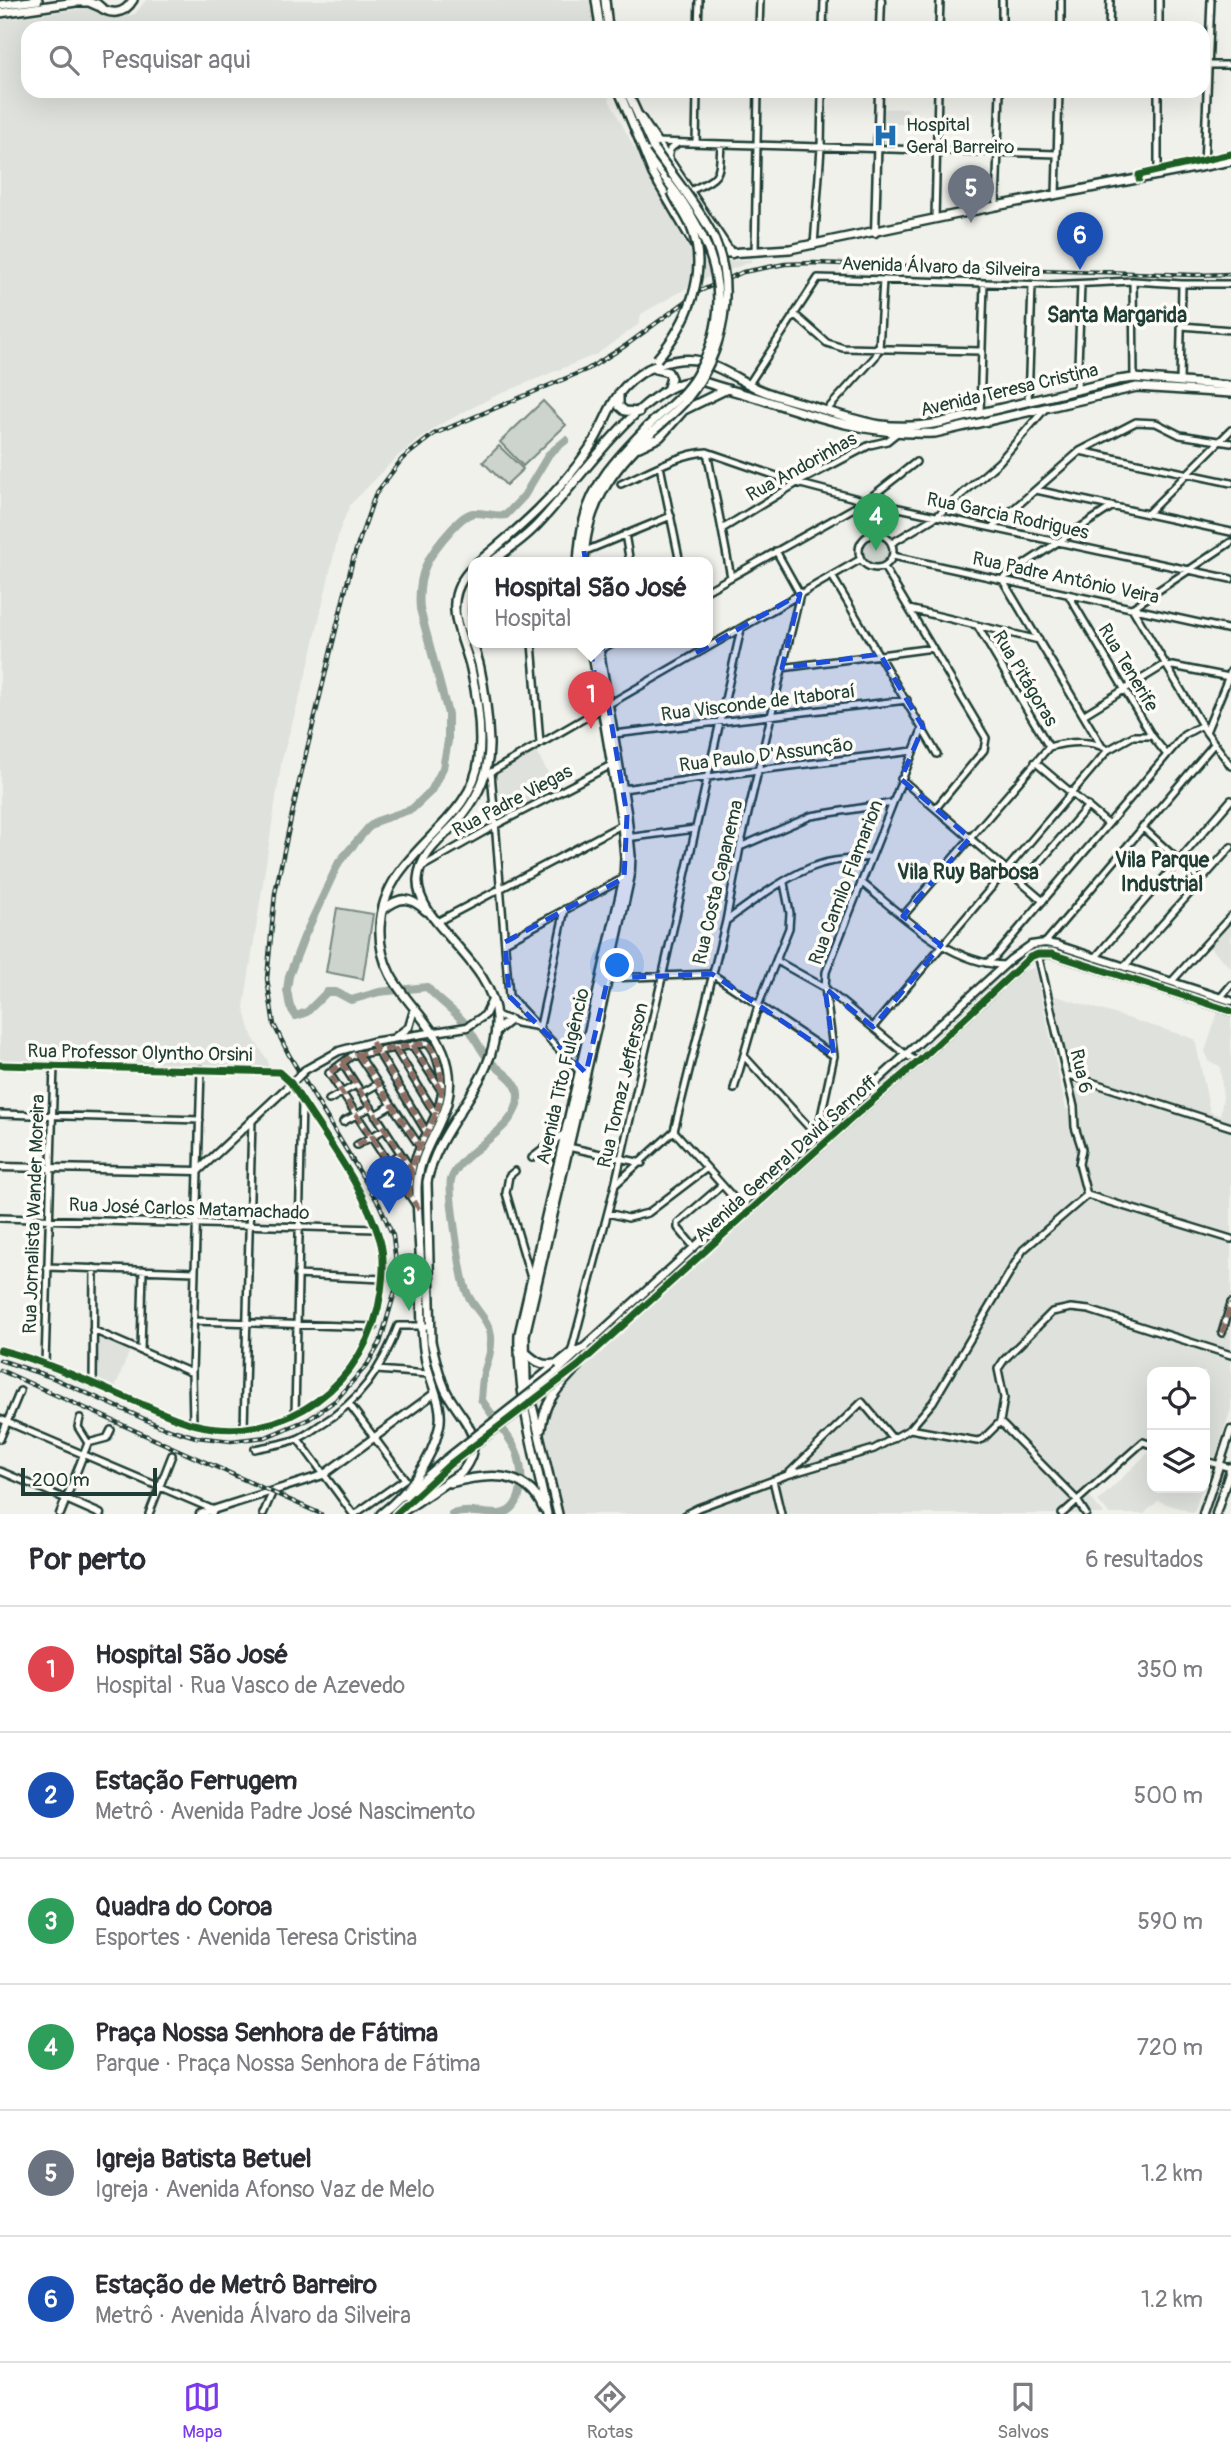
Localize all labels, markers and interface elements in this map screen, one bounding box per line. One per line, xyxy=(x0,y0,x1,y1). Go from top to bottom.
search box xyxy=(21,21,1210,98)
icon: search xyxy=(45,41,83,79)
text: Pesquisar aqui xyxy=(101,44,250,76)
place label: Hospital Geral Barreiro xyxy=(906,113,1014,159)
hospital icon: Hospital Geral Barreiro xyxy=(872,121,900,149)
pin: 5 xyxy=(948,165,994,223)
pin: 6 xyxy=(1057,212,1103,270)
street label: Avenida Álvaro da Silveira xyxy=(841,252,1041,282)
district label: Santa Margarida xyxy=(1047,302,1187,329)
street label: Avenida Teresa Cristina xyxy=(918,358,1101,422)
street label: Rua Andorinhas xyxy=(742,426,861,507)
street label: Rua Garcia Rodrigues xyxy=(924,487,1092,545)
pin: 4 xyxy=(853,493,899,551)
street label: Rua Padre Antônio Veira xyxy=(970,546,1162,610)
popup xyxy=(468,557,713,648)
text: Hospital São José xyxy=(494,572,687,604)
text: Hospital xyxy=(494,604,571,633)
street label: Rua Tenerife xyxy=(1093,619,1164,716)
street label: Rua Pitágoras xyxy=(987,626,1063,731)
pin: 1 xyxy=(568,671,614,729)
street label: Rua Visconde de Itaboraí xyxy=(660,679,857,727)
street label: Rua Paulo D'Assunção xyxy=(678,732,854,778)
street label: Rua Padre Viegas xyxy=(448,759,577,843)
street label: Rua Camilo Flamarion xyxy=(803,797,888,968)
street label: Rua Costa Capanema xyxy=(687,798,749,967)
district label: Vila Parque Industrial xyxy=(1115,847,1210,898)
district label: Vila Ruy Barbosa xyxy=(897,859,1039,886)
your location xyxy=(600,948,634,982)
street label: Avenida Tito Fulgêncio xyxy=(531,986,595,1167)
street label: Rua Tomaz Jefferson xyxy=(592,1000,654,1170)
street label: Rua Professor Olyntho Orsini xyxy=(27,1039,253,1067)
street label: Rua 6 xyxy=(1064,1047,1098,1096)
street label: Avenida General David Sarnoff xyxy=(689,1070,882,1247)
street label: Rua Jornalista Wander Moreira xyxy=(18,1094,50,1334)
pin: 2 xyxy=(366,1156,412,1214)
street label: Rua José Carlos Matamachado xyxy=(68,1193,310,1225)
pin: 3 xyxy=(386,1253,432,1311)
map controls xyxy=(1147,1367,1210,1493)
button: locate xyxy=(1147,1367,1210,1430)
button: layers xyxy=(1147,1430,1210,1493)
scale bar xyxy=(21,1465,158,1497)
text: 200 m xyxy=(32,1468,90,1492)
text: Por perto xyxy=(28,1541,146,1578)
text: 6 resultados xyxy=(1085,1545,1203,1574)
text: Hospital São José xyxy=(95,1639,288,1671)
text: 1 xyxy=(47,1655,56,1684)
text: 350 m xyxy=(1137,1655,1203,1684)
text: Hospital · Rua Vasco de Azevedo xyxy=(95,1671,405,1700)
text: Estação Ferrugem xyxy=(95,1765,297,1797)
text: 2 xyxy=(45,1781,57,1810)
text: 500 m xyxy=(1134,1781,1203,1810)
text: Metrô · Avenida Padre José Nascimento xyxy=(95,1797,475,1826)
text: Quadra do Coroa xyxy=(95,1891,272,1923)
text: 3 xyxy=(45,1907,57,1936)
text: 590 m xyxy=(1138,1907,1203,1936)
text: Esportes · Avenida Teresa Cristina xyxy=(95,1923,417,1952)
text: Praça Nossa Senhora de Fátima xyxy=(95,2017,438,2049)
text: 4 xyxy=(44,2033,58,2062)
text: 720 m xyxy=(1137,2033,1203,2062)
text: Parque · Praça Nossa Senhora de Fátima xyxy=(95,2049,480,2078)
text: Igreja Batista Betuel xyxy=(95,2143,312,2175)
text: 5 xyxy=(45,2159,57,2188)
text: 1.2 km xyxy=(1141,2159,1203,2188)
text: Igreja · Avenida Afonso Vaz de Melo xyxy=(95,2175,435,2204)
text: Estação de Metrô Barreiro xyxy=(95,2269,377,2301)
text: 6 xyxy=(44,2285,58,2314)
text: 1.2 km xyxy=(1141,2285,1203,2314)
text: Metrô · Avenida Álvaro da Silveira xyxy=(95,2301,411,2330)
tab: Mapa xyxy=(182,2378,222,2444)
tab: Rotas xyxy=(587,2378,633,2444)
tab: Salvos xyxy=(997,2378,1049,2444)

